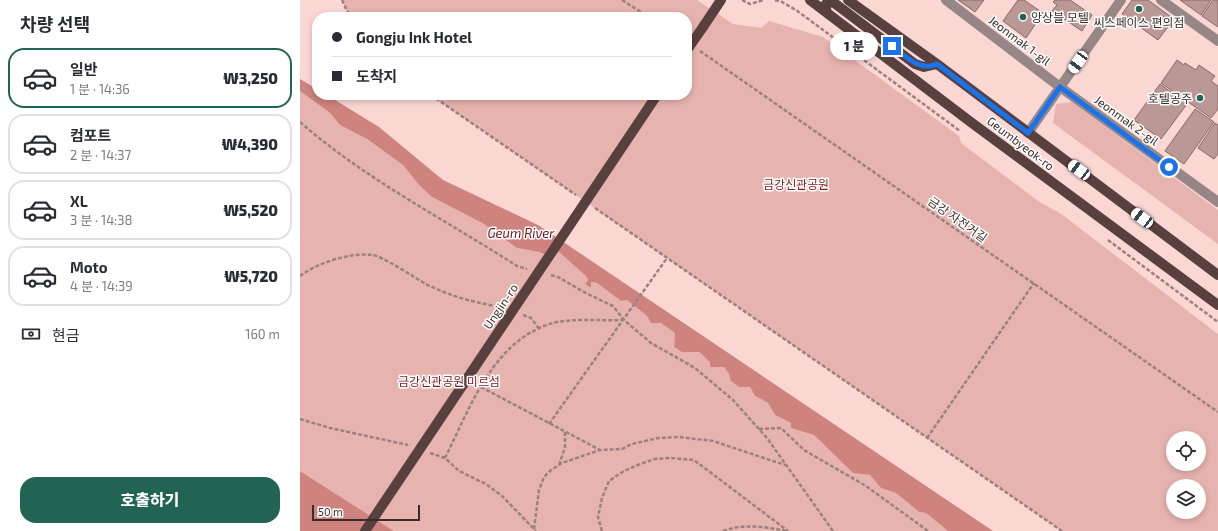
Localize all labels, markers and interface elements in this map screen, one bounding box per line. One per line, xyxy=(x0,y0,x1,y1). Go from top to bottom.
marker: 씨스페이스 편의점 xyxy=(1134,4,1144,14)
place label: 앙상블 모텔 xyxy=(1031,10,1089,24)
street label: Jeonmak 1-gil xyxy=(986,12,1054,68)
marker: 앙상블 모텔 xyxy=(1018,12,1028,22)
text: 차량 선택 xyxy=(20,13,90,35)
place label: 씨스페이스 편의점 xyxy=(1094,15,1185,29)
text: Gongju Ink Hotel xyxy=(356,28,472,46)
callout: 1 분 xyxy=(830,32,878,60)
route end xyxy=(883,37,901,55)
text: 1 분 xyxy=(844,38,864,54)
car xyxy=(1066,49,1090,75)
icon: car xyxy=(22,60,58,96)
text: 일반 xyxy=(70,60,98,78)
text: 도착지 xyxy=(356,67,397,85)
text: ₩3,250 xyxy=(223,69,278,87)
text: 1 분 · 14:36 xyxy=(70,81,130,97)
place label: 호텔공주 xyxy=(1148,91,1192,105)
street label: Jeonmak 2-gil xyxy=(1092,92,1162,148)
marker: 호텔공주 xyxy=(1195,93,1205,103)
street label: Geumbyeok-ro xyxy=(985,113,1057,173)
icon: car xyxy=(22,126,58,162)
text: 컴포트 xyxy=(70,126,111,144)
text: ₩4,390 xyxy=(222,135,278,153)
text: 2 분 · 14:37 xyxy=(70,147,131,163)
car xyxy=(1066,158,1092,182)
route start xyxy=(1160,158,1178,176)
park label: 금강신관공원 xyxy=(763,177,829,191)
icon: car xyxy=(22,192,58,228)
text: XL xyxy=(70,192,88,210)
street label: 금강 자전거길 xyxy=(926,193,990,245)
text: ₩5,520 xyxy=(223,201,278,219)
car xyxy=(1129,206,1155,230)
text: 3 분 · 14:38 xyxy=(70,212,132,228)
water label: Geum River xyxy=(488,225,555,241)
icon: car xyxy=(22,258,58,294)
text: Moto xyxy=(70,258,108,276)
text: ₩5,720 xyxy=(224,267,278,285)
text: 4 분 · 14:39 xyxy=(70,278,133,294)
street label: Ungjin-ro xyxy=(480,281,521,332)
icon: cash xyxy=(20,323,42,345)
text: 현금 xyxy=(52,326,80,344)
text: 160 m xyxy=(245,326,280,342)
park label: 금강신관공원 미르섬 xyxy=(398,374,500,388)
map controls xyxy=(1166,431,1206,519)
button: locate xyxy=(1166,431,1206,471)
button: 호출하기 xyxy=(20,477,280,523)
button: layers xyxy=(1166,479,1206,519)
scale bar xyxy=(312,503,420,522)
text: 50 m xyxy=(318,505,343,518)

